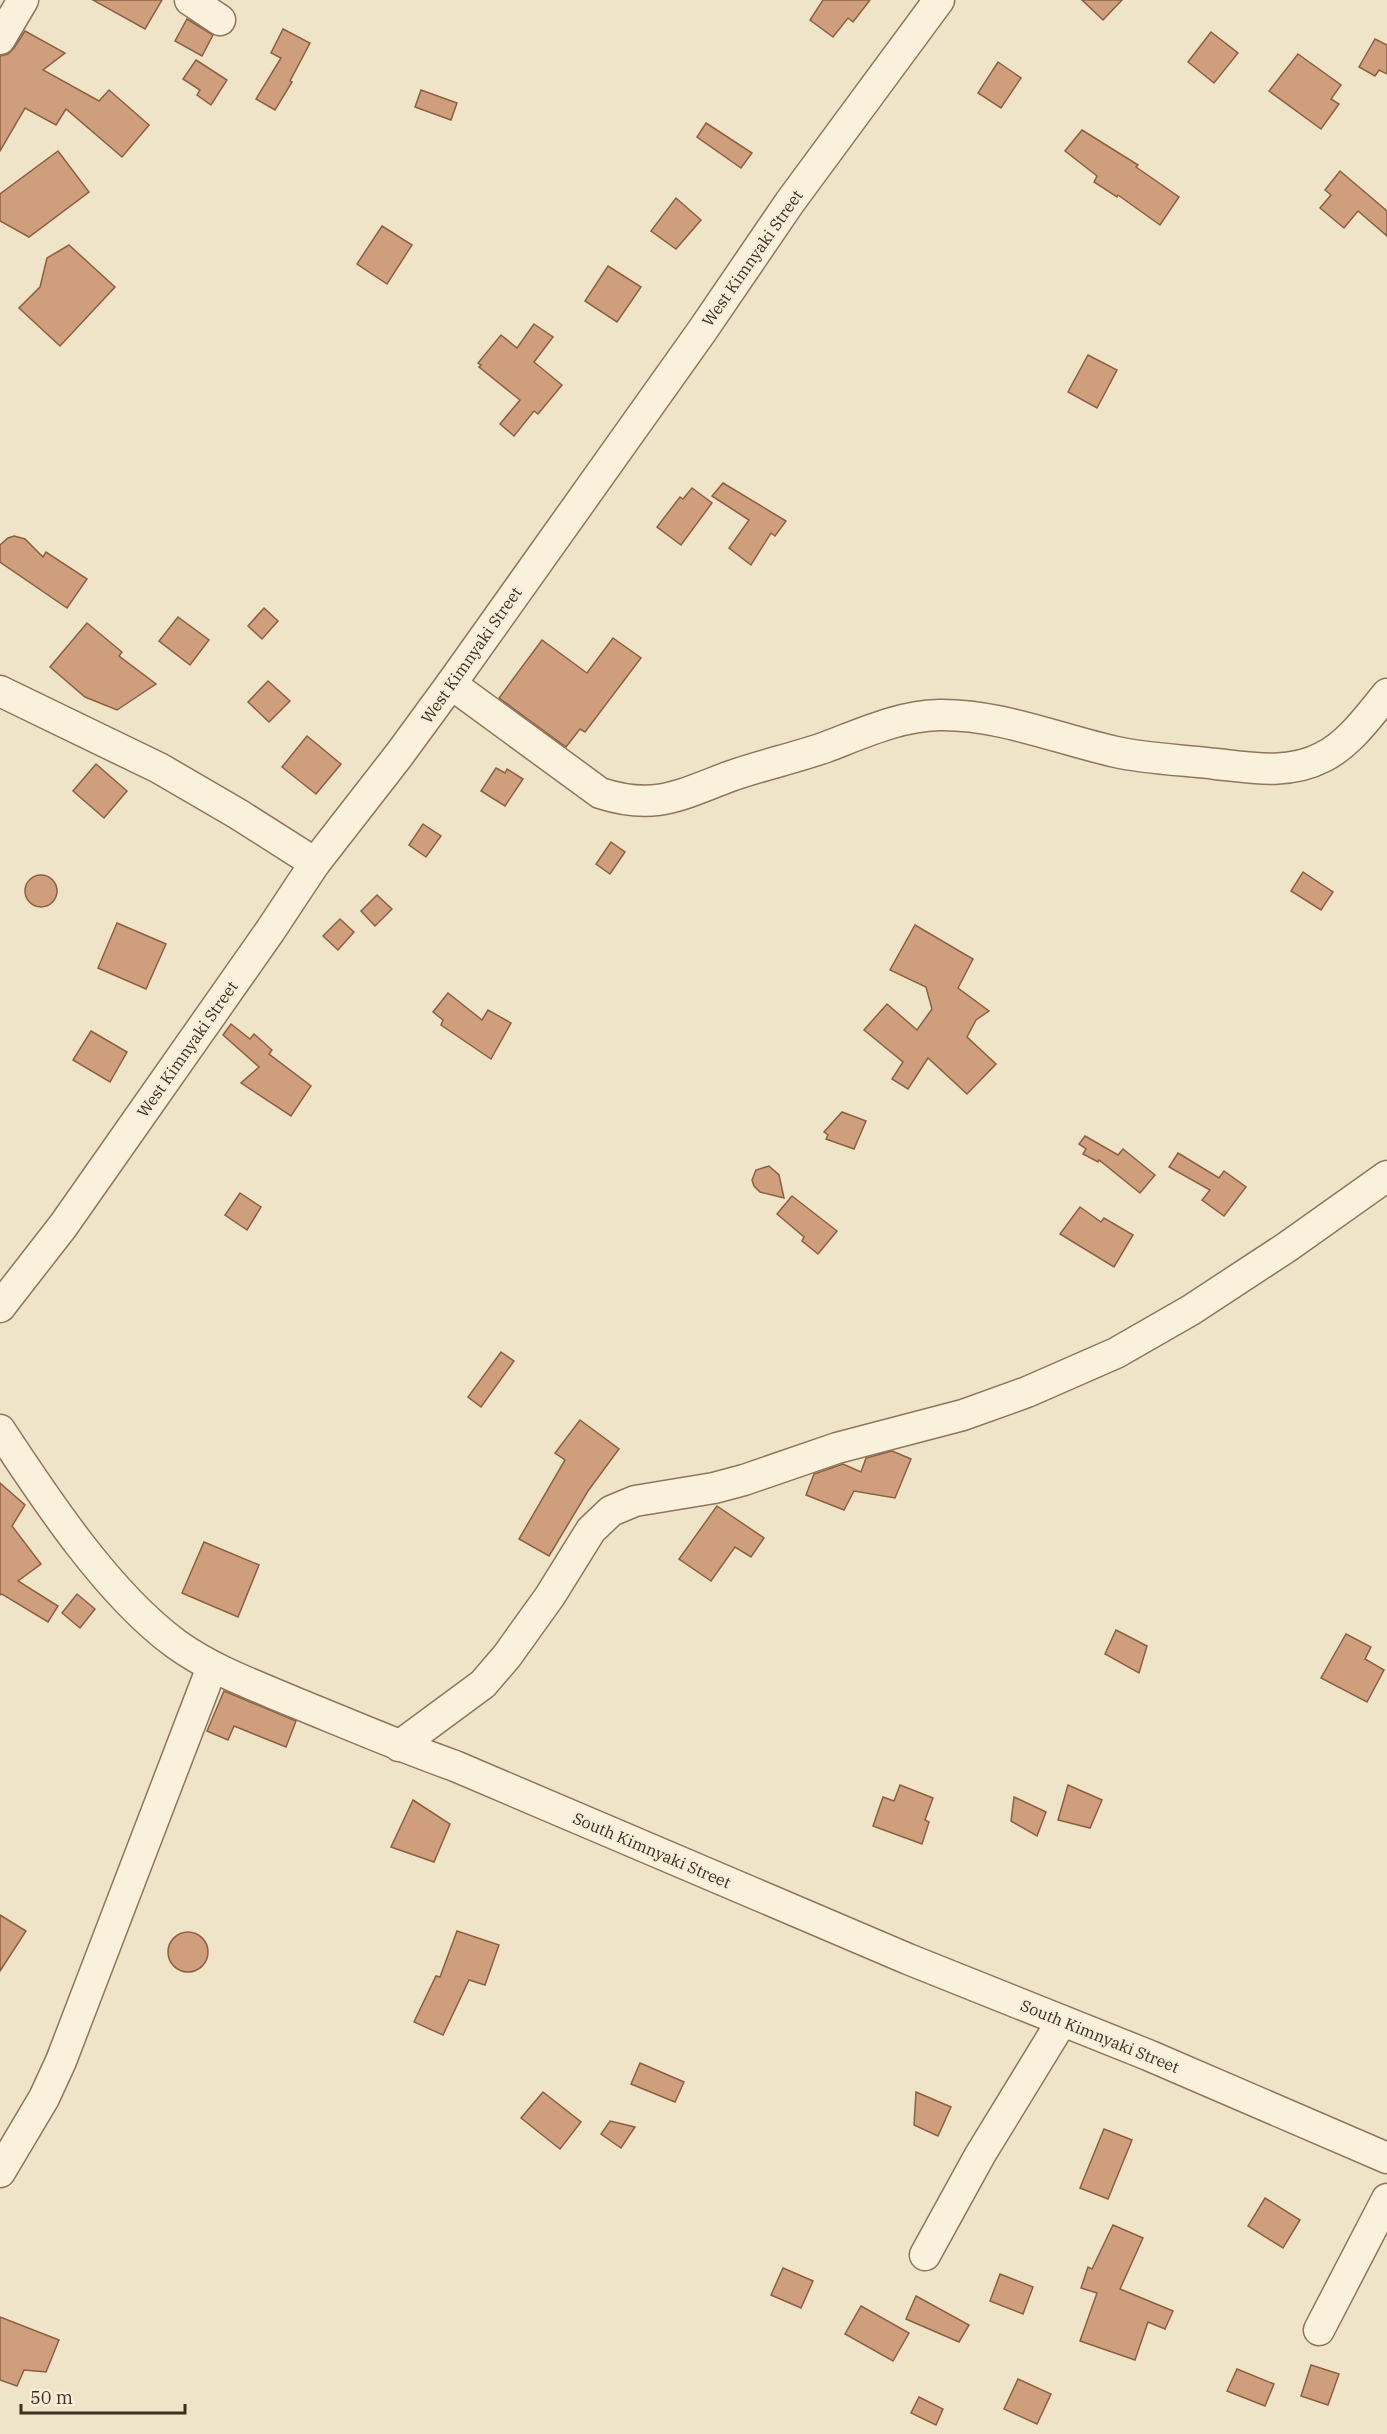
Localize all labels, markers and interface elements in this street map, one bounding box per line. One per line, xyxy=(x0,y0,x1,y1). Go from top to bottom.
street label: West Kimnyaki Street xyxy=(697,186,807,330)
street label: West Kimnyaki Street xyxy=(416,583,526,727)
street label: West Kimnyaki Street xyxy=(132,977,242,1121)
street label: South Kimnyaki Street xyxy=(570,1808,734,1892)
street label: South Kimnyaki Street xyxy=(1018,1995,1183,2077)
scale bar xyxy=(21,2377,184,2415)
text: 50 m xyxy=(30,2386,73,2409)

